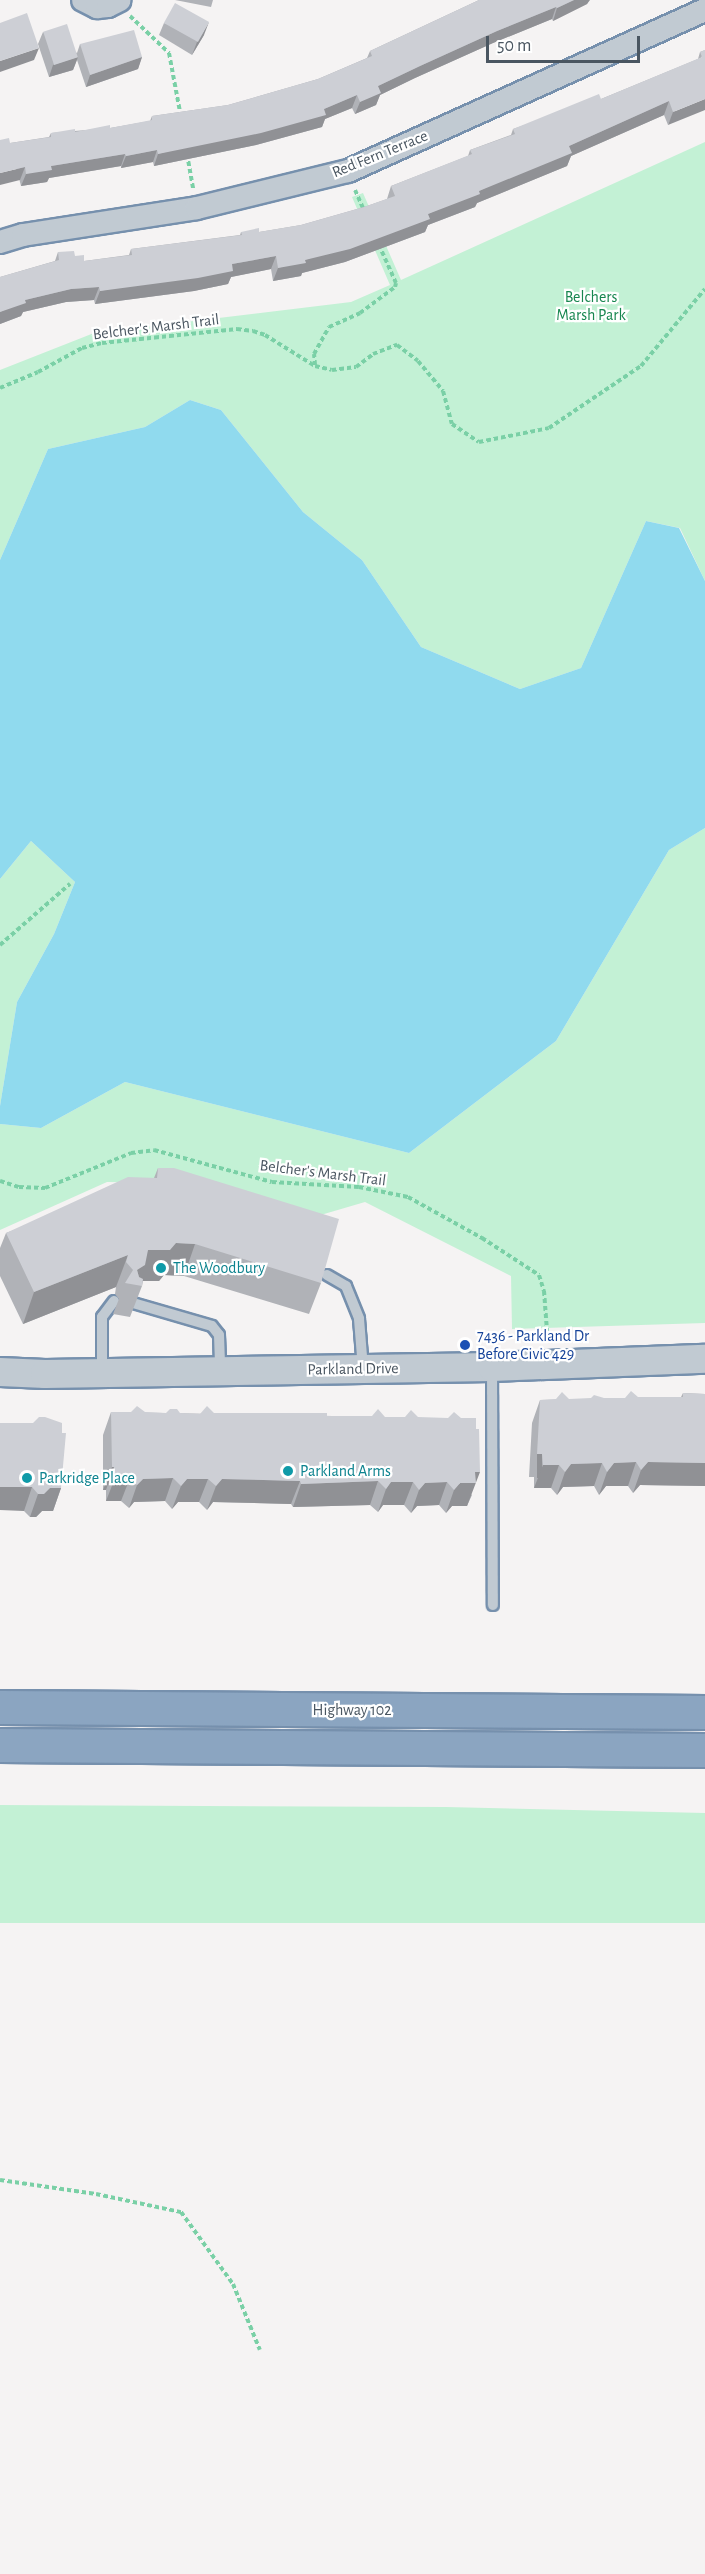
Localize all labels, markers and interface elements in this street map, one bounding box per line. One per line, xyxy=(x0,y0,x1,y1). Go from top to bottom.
scale bar xyxy=(489,24,644,62)
text: 50 m xyxy=(497,37,531,55)
street label: Red Fern Terrace xyxy=(329,126,431,182)
park label: Belchers Marsh Park xyxy=(556,287,626,325)
street label: Belcher's Marsh Trail xyxy=(92,310,220,344)
street label: Belcher's Marsh Trail xyxy=(259,1156,387,1190)
place label: The Woodbury xyxy=(173,1258,265,1278)
marker: The Woodbury xyxy=(154,1261,168,1275)
place label: 7436 - Parkland Dr Before Civic 429 xyxy=(477,1326,589,1364)
marker: 7436 - Parkland Dr Before Civic 429 xyxy=(458,1338,472,1352)
street label: Parkland Drive xyxy=(307,1359,399,1379)
place label: Parkland Arms xyxy=(300,1461,391,1481)
marker: Parkland Arms xyxy=(281,1464,295,1478)
place label: Parkridge Place xyxy=(39,1468,135,1488)
marker: Parkridge Place xyxy=(20,1471,34,1485)
street label: Highway 102 xyxy=(312,1700,392,1720)

